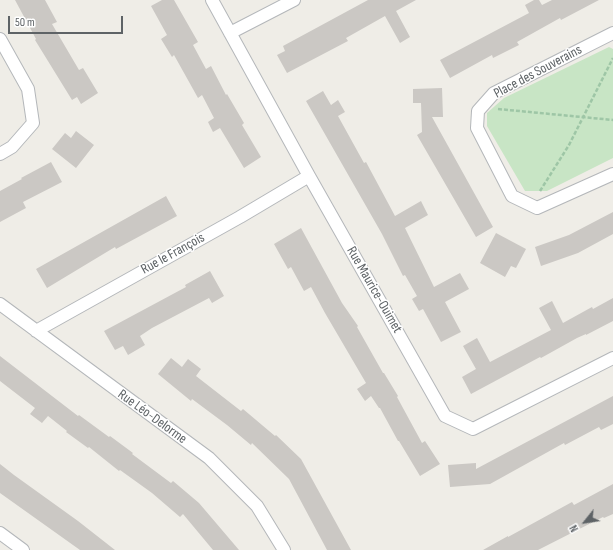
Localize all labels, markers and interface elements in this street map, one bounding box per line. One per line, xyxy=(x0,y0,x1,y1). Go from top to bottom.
scale bar xyxy=(10,8,125,34)
text: 50 m xyxy=(15,15,35,30)
street label: Place des Souverains xyxy=(491,42,585,102)
street label: Rue le François xyxy=(138,230,208,278)
street label: Rue Maurice-Ouimet xyxy=(343,244,405,336)
street label: Rue Léo-Delorme xyxy=(114,386,190,448)
north arrow xyxy=(565,502,605,542)
text: N xyxy=(567,522,581,534)

